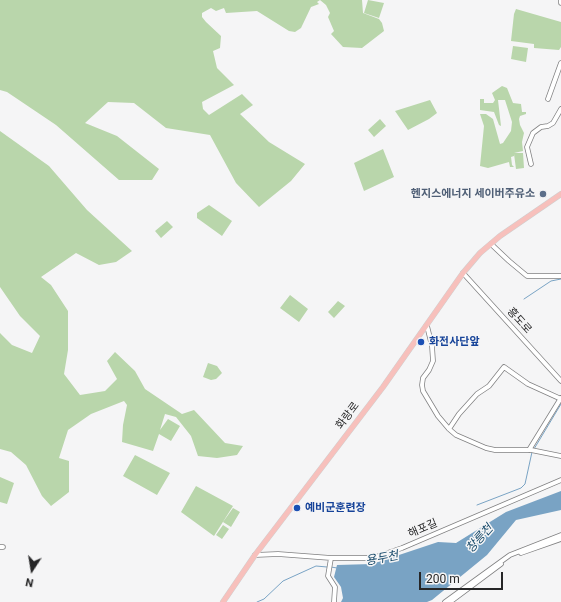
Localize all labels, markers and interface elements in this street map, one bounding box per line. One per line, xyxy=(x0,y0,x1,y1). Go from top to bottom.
place label: 헨지스에너지 세이버주유소 xyxy=(411,187,535,201)
marker: 헨지스에너지 세이버주유소 xyxy=(538,189,548,199)
street label: 흥도로 xyxy=(504,305,534,337)
place label: 화전사단앞 xyxy=(429,335,480,349)
marker: 화전사단앞 xyxy=(416,337,426,347)
street label: 화랑로 xyxy=(334,400,362,432)
place label: 예비군훈련장 xyxy=(305,501,366,515)
marker: 예비군훈련장 xyxy=(292,503,302,513)
street label: 해포길 xyxy=(406,517,440,541)
water label: 창릉천 xyxy=(464,522,496,556)
water label: 용두천 xyxy=(364,549,400,569)
north arrow xyxy=(12,550,52,590)
scale bar xyxy=(421,564,505,590)
text: 200 m xyxy=(426,572,460,586)
text: N xyxy=(24,575,35,589)

